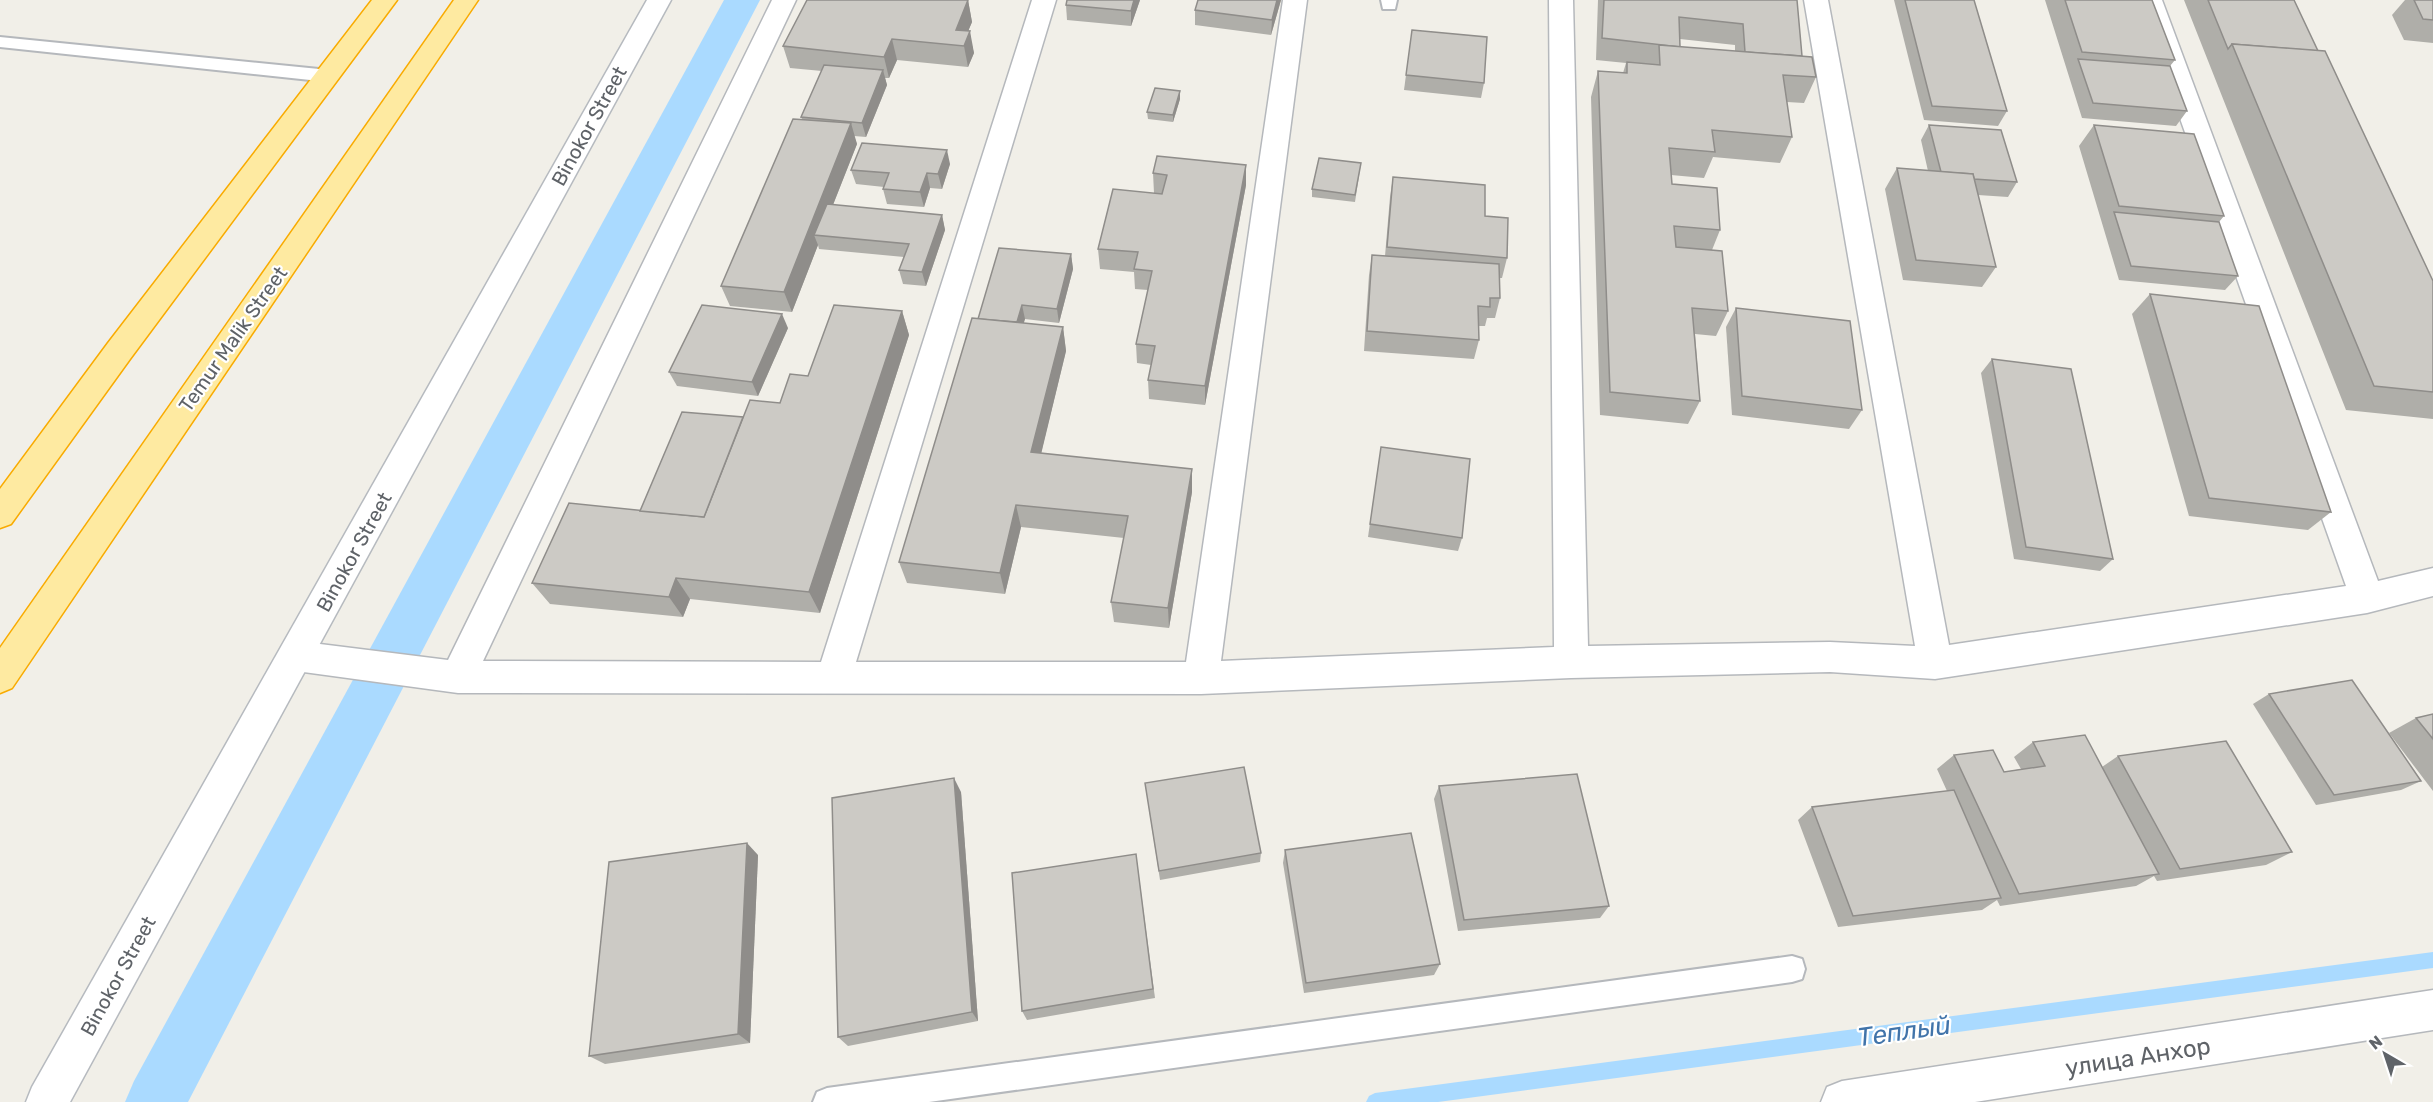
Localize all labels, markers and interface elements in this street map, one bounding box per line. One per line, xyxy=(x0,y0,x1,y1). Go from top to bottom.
street label: Binokor Street xyxy=(546,62,632,190)
street label: Temur Malik Street xyxy=(174,261,292,416)
street label: Binokor Street xyxy=(311,488,397,616)
street label: Binokor Street xyxy=(75,912,161,1040)
water label: Теплый xyxy=(1855,1010,1953,1053)
north arrow xyxy=(2355,1024,2415,1084)
street label: улица Анхор xyxy=(2063,1032,2213,1082)
text: N xyxy=(2365,1032,2386,1054)

